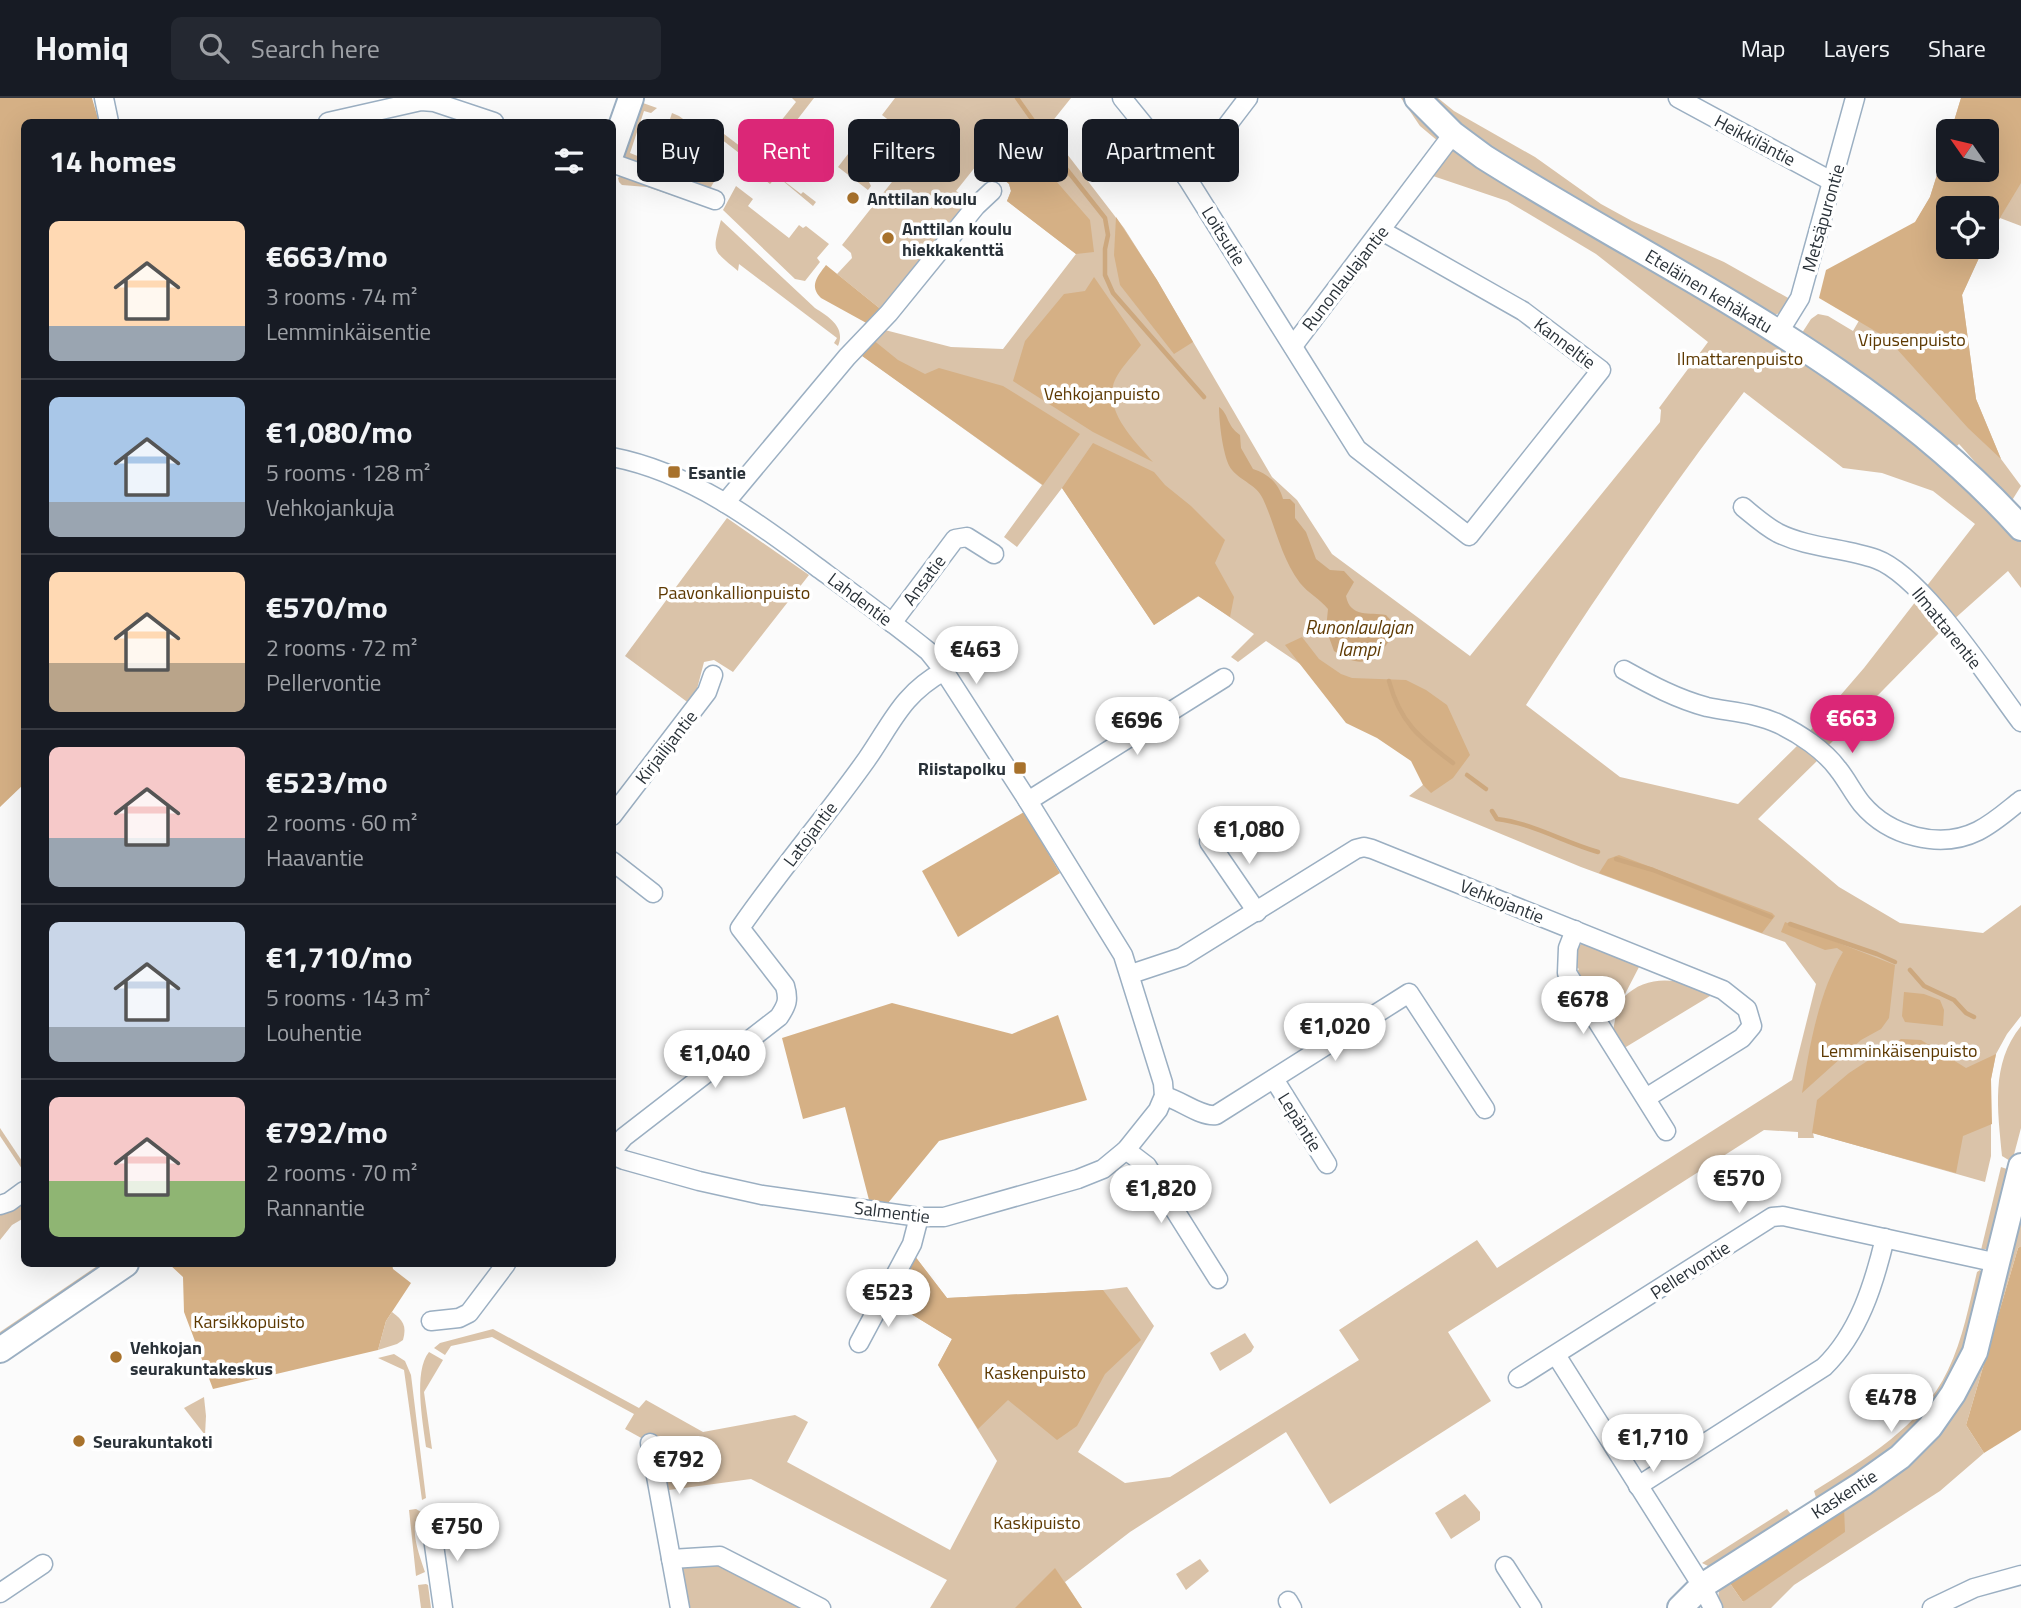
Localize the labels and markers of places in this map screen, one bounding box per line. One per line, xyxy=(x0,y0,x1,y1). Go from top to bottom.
place label: Anttilan koulu xyxy=(867,185,977,212)
marker: Anttilan koulu xyxy=(845,190,861,206)
place label: Anttilan koulu hiekkakenttä xyxy=(902,215,1012,263)
marker: Anttilan koulu hiekkakenttä xyxy=(880,230,896,246)
place label: Esantie xyxy=(688,459,746,486)
marker: Esantie xyxy=(666,464,682,480)
pin: €463 xyxy=(935,626,1017,686)
pin: €663 xyxy=(1811,696,1893,755)
pin: €696 xyxy=(1096,698,1178,757)
place label: Riistapolku xyxy=(918,755,1006,782)
marker: Riistapolku xyxy=(1012,760,1028,776)
pin: €1,080 xyxy=(1192,806,1306,866)
pin: €678 xyxy=(1542,976,1624,1036)
pin: €1,020 xyxy=(1278,1004,1392,1063)
pin: €1,040 xyxy=(658,1030,772,1090)
pin: €570 xyxy=(1698,1156,1780,1215)
pin: €1,820 xyxy=(1104,1166,1218,1225)
pin: €523 xyxy=(847,1270,929,1329)
place label: Vehkojan seurakuntakeskus xyxy=(130,1334,273,1382)
marker: Vehkojan seurakuntakeskus xyxy=(108,1349,124,1365)
pin: €478 xyxy=(1850,1374,1932,1434)
pin: €1,710 xyxy=(1596,1414,1710,1474)
place label: Seurakuntakoti xyxy=(93,1428,213,1455)
marker: Seurakuntakoti xyxy=(71,1433,87,1449)
pin: €792 xyxy=(638,1436,720,1496)
pin: €750 xyxy=(416,1504,498,1563)

